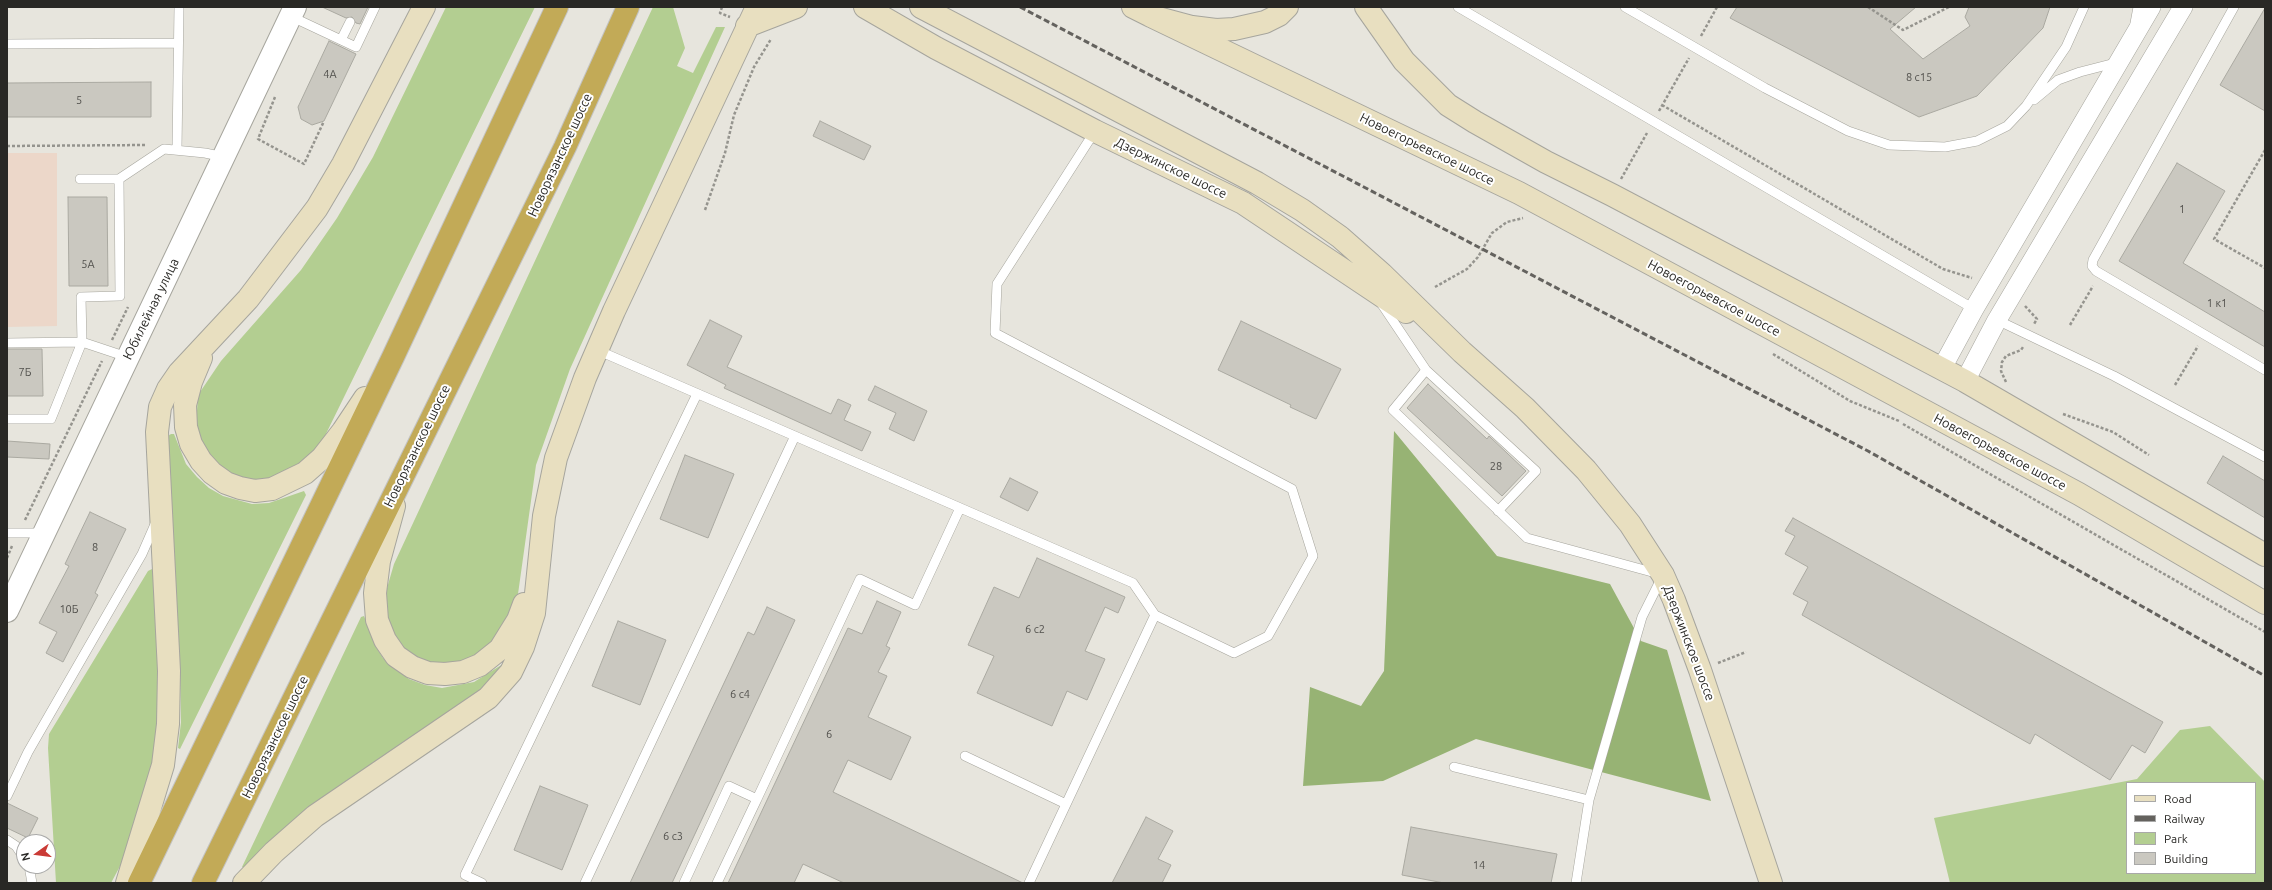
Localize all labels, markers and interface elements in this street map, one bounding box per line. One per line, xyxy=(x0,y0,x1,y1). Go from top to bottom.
house number: 4А xyxy=(323,67,337,81)
house number: 8 с15 xyxy=(1906,70,1932,84)
street label: Новорязанское шоссе xyxy=(525,91,595,219)
house number: 5 xyxy=(76,93,82,107)
street label: Новоегорьевское шоссе xyxy=(1357,110,1497,188)
street label: Дзержинское шоссе xyxy=(1113,134,1229,202)
house number: 1 xyxy=(2179,202,2185,216)
street label: Юбилейная улица xyxy=(120,256,182,362)
street label: Новоегорьевское шоссе xyxy=(1645,256,1783,340)
house number: 5А xyxy=(81,257,95,271)
house number: 1 к1 xyxy=(2207,296,2227,310)
house number: 7Б xyxy=(19,365,31,379)
street label: Новорязанское шоссе xyxy=(381,382,453,510)
street label: Новоегорьевское шоссе xyxy=(1931,410,2069,494)
house number: 28 xyxy=(1490,459,1502,473)
house number: 8 xyxy=(92,540,98,554)
street label: Дзержинское шоссе xyxy=(1660,583,1718,703)
house number: 10Б xyxy=(59,602,79,616)
house number: 6 с2 xyxy=(1025,622,1045,636)
street label: Новорязанское шоссе xyxy=(239,673,311,801)
house number: 6 с4 xyxy=(730,687,750,701)
house number: 6 xyxy=(826,727,832,741)
legend xyxy=(2126,782,2256,874)
text: Road xyxy=(2164,792,2192,805)
text: Railway xyxy=(2164,812,2205,825)
house number: 6 с3 xyxy=(663,829,683,843)
text: Park xyxy=(2164,832,2188,845)
north arrow xyxy=(16,834,56,874)
text: N xyxy=(19,851,32,862)
text: Building xyxy=(2164,852,2208,865)
house number: 14 xyxy=(1473,858,1485,872)

